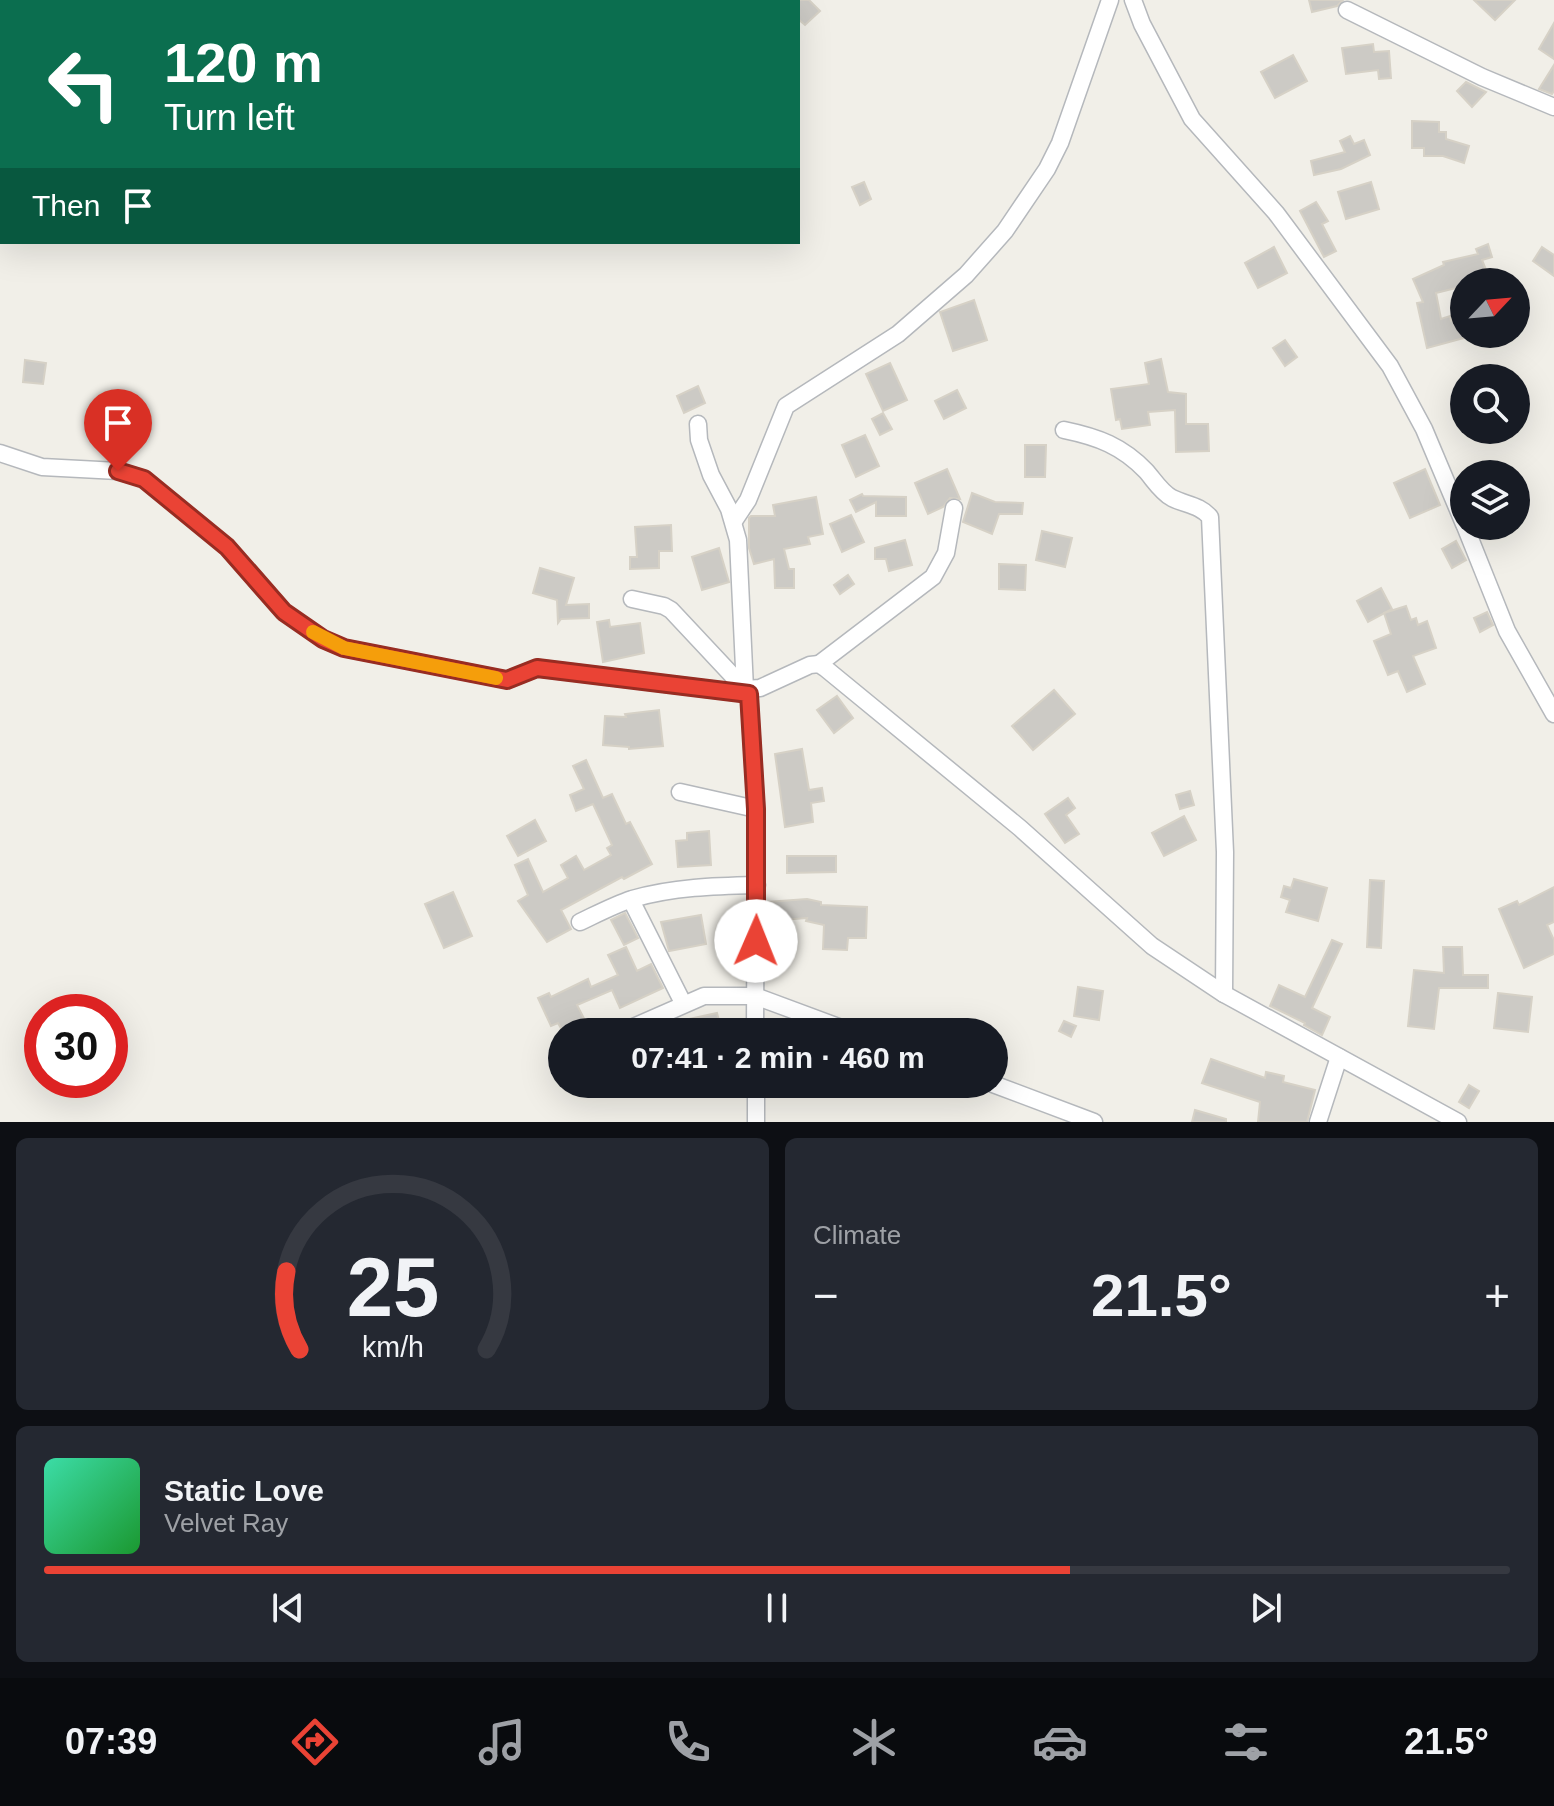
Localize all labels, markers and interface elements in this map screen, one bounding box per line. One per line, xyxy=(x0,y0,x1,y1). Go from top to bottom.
text: 120 m xyxy=(164,31,323,94)
icon: left xyxy=(32,32,136,136)
text: Turn left xyxy=(164,97,295,138)
icon: arrive xyxy=(116,184,160,228)
text: Then xyxy=(32,189,100,222)
north arrow xyxy=(1450,268,1530,348)
map controls xyxy=(1450,268,1530,540)
button: search xyxy=(1450,364,1530,444)
pin xyxy=(84,389,152,471)
icon: arrive xyxy=(96,401,140,445)
button: layers xyxy=(1450,460,1530,540)
position arrow xyxy=(714,899,798,983)
speed limit sign: 30 xyxy=(24,994,128,1098)
text: 07:41 · 2 min · 460 m xyxy=(631,1041,925,1074)
text: Climate xyxy=(813,1220,901,1250)
text: 25 xyxy=(346,1241,439,1334)
text: 21.5° xyxy=(1091,1262,1232,1329)
text: − xyxy=(813,1271,839,1320)
text: + xyxy=(1484,1271,1510,1320)
text: km/h xyxy=(362,1331,423,1363)
text: Static Love xyxy=(164,1474,324,1507)
text: Velvet Ray xyxy=(164,1508,288,1538)
icon: previous xyxy=(266,1586,310,1630)
icon: pause xyxy=(755,1586,799,1630)
icon: next xyxy=(1244,1586,1288,1630)
icon: directions xyxy=(287,1714,343,1770)
icon: music xyxy=(474,1714,530,1770)
icon: phone xyxy=(660,1714,716,1770)
icon: climate xyxy=(846,1714,902,1770)
icon: car xyxy=(1032,1714,1088,1770)
icon: filters xyxy=(1218,1714,1274,1770)
text: 07:39 xyxy=(65,1721,157,1762)
text: 21.5° xyxy=(1404,1721,1489,1762)

